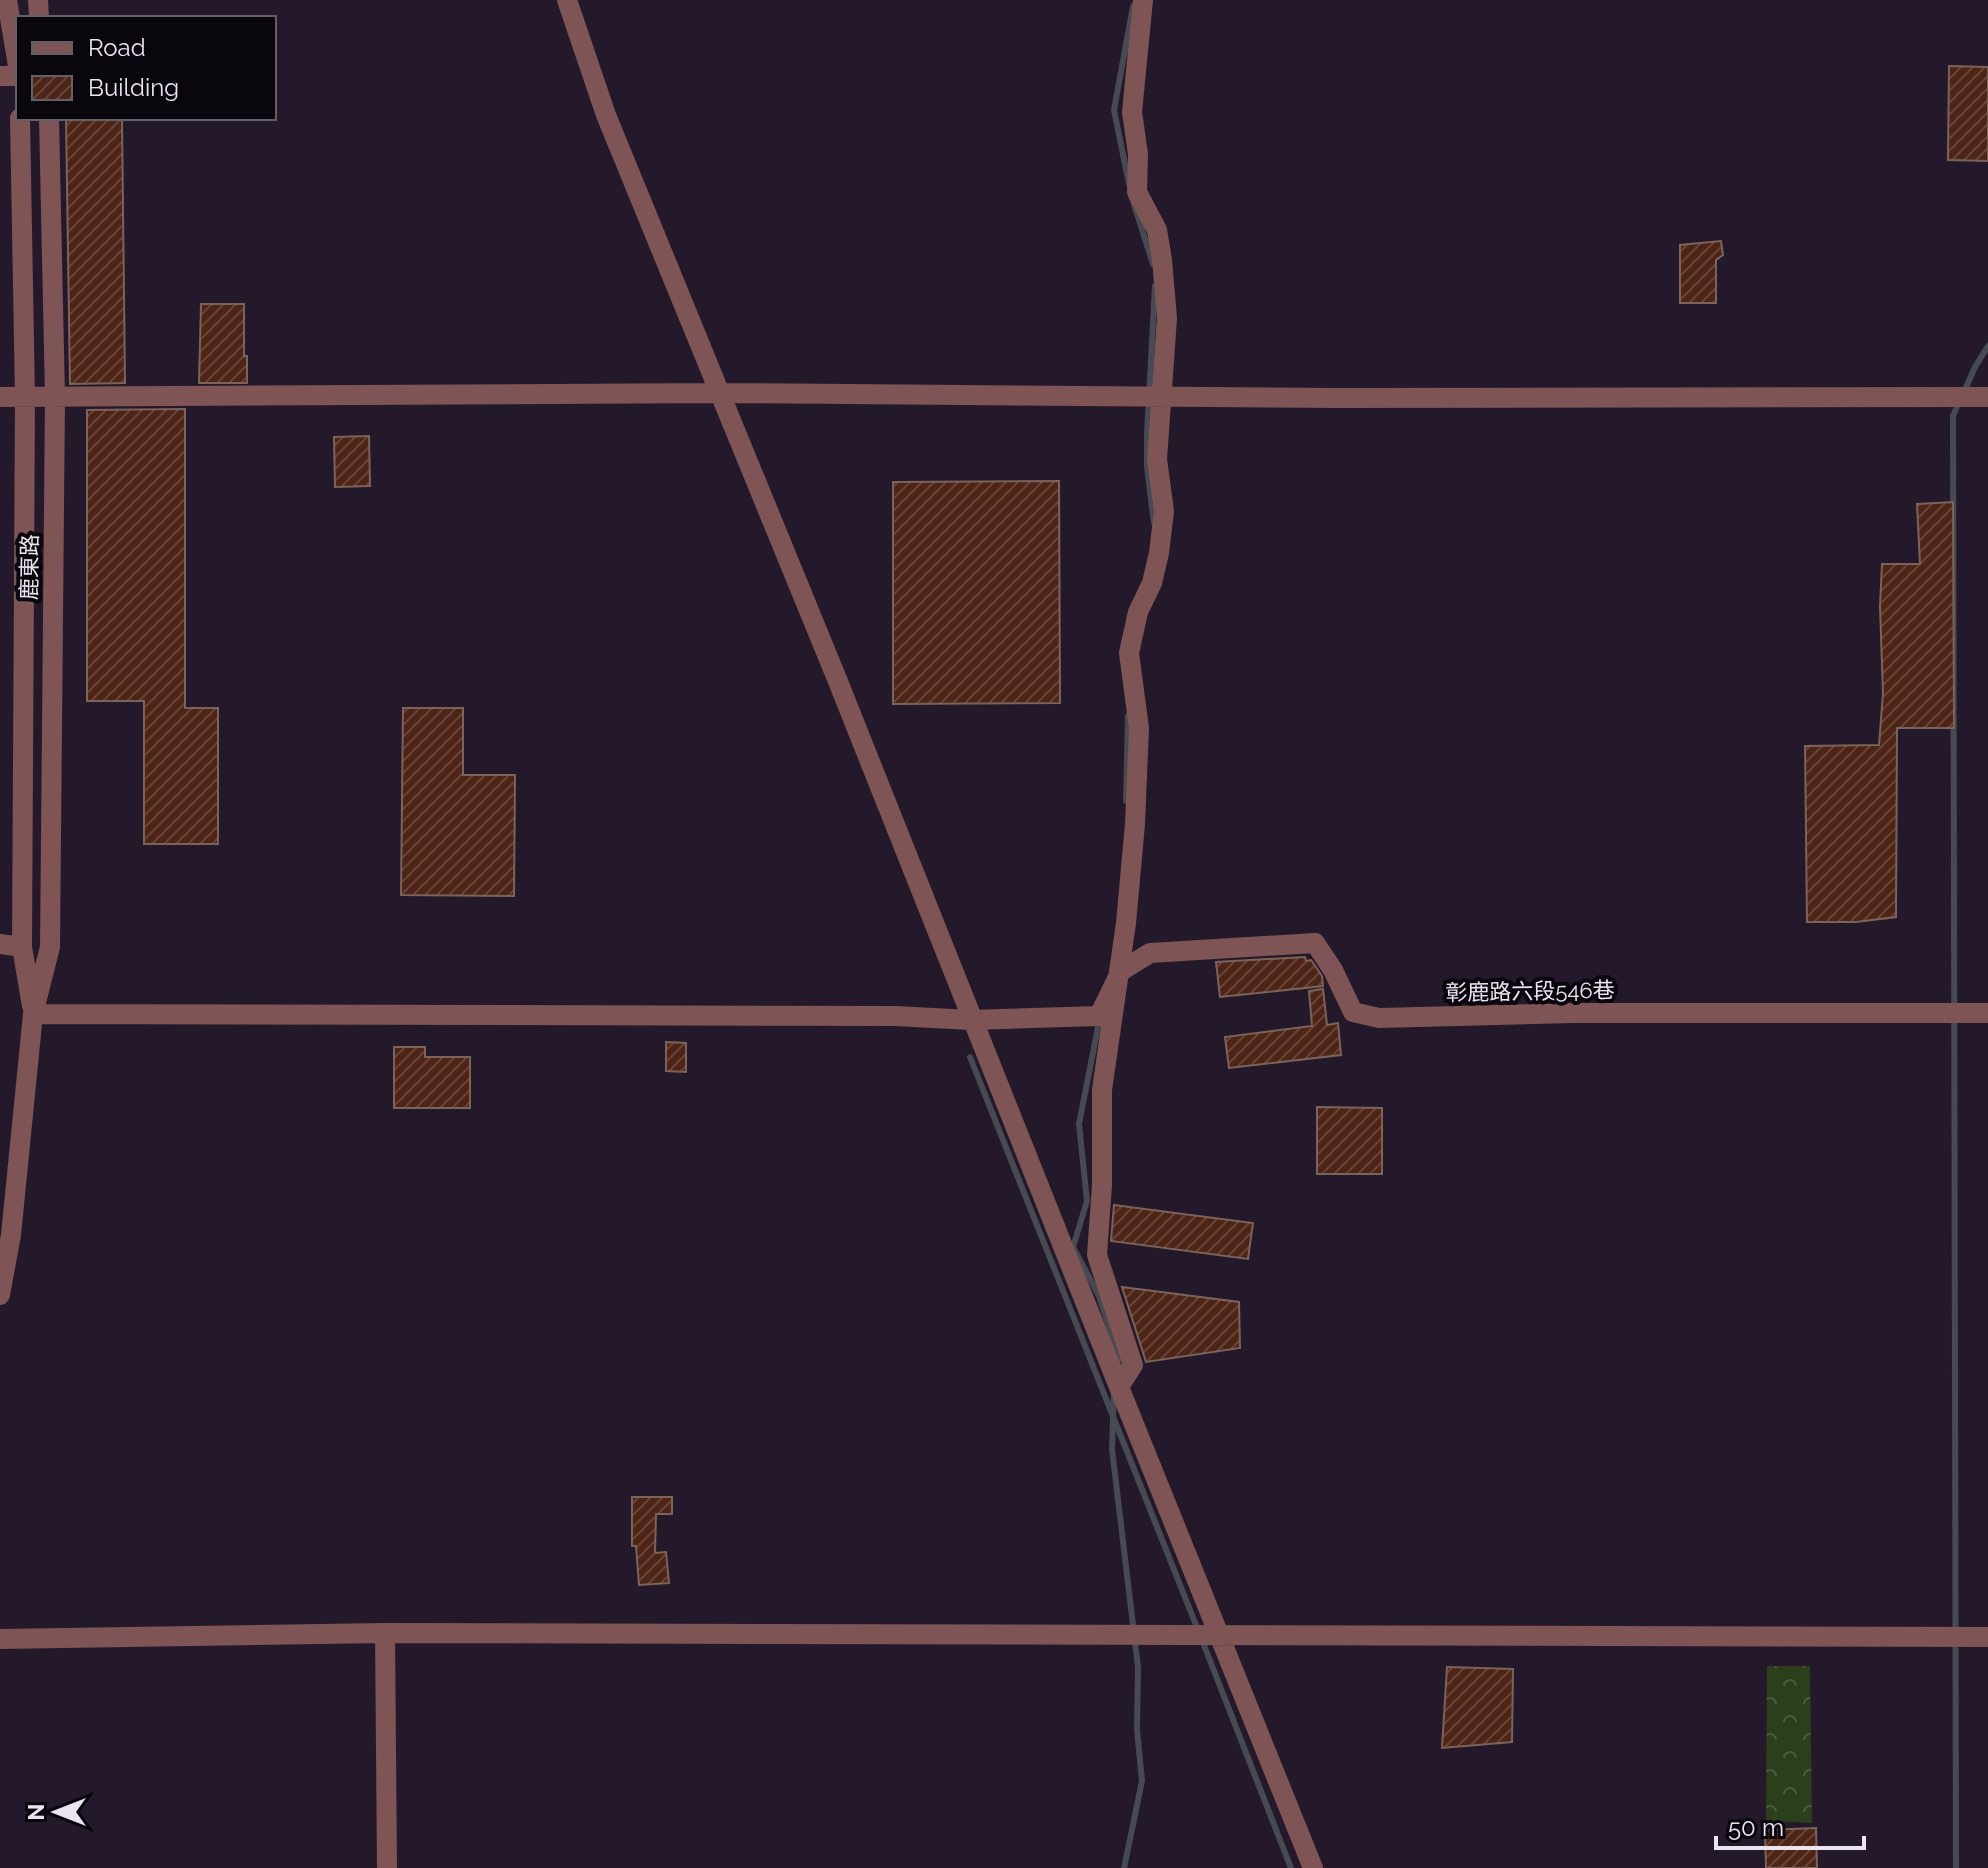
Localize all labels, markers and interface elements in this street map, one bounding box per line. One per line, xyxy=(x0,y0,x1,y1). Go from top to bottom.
legend xyxy=(16,16,276,120)
text: Road xyxy=(88,33,146,62)
text: Building xyxy=(88,73,179,102)
street label: 鹿東路 xyxy=(15,534,43,600)
street label: 彰鹿路六段546巷 xyxy=(1445,977,1615,1005)
north arrow xyxy=(16,1772,96,1852)
scale bar xyxy=(1716,1800,1864,1850)
text: N xyxy=(23,1804,49,1820)
text: 50 m xyxy=(1728,1813,1784,1842)

